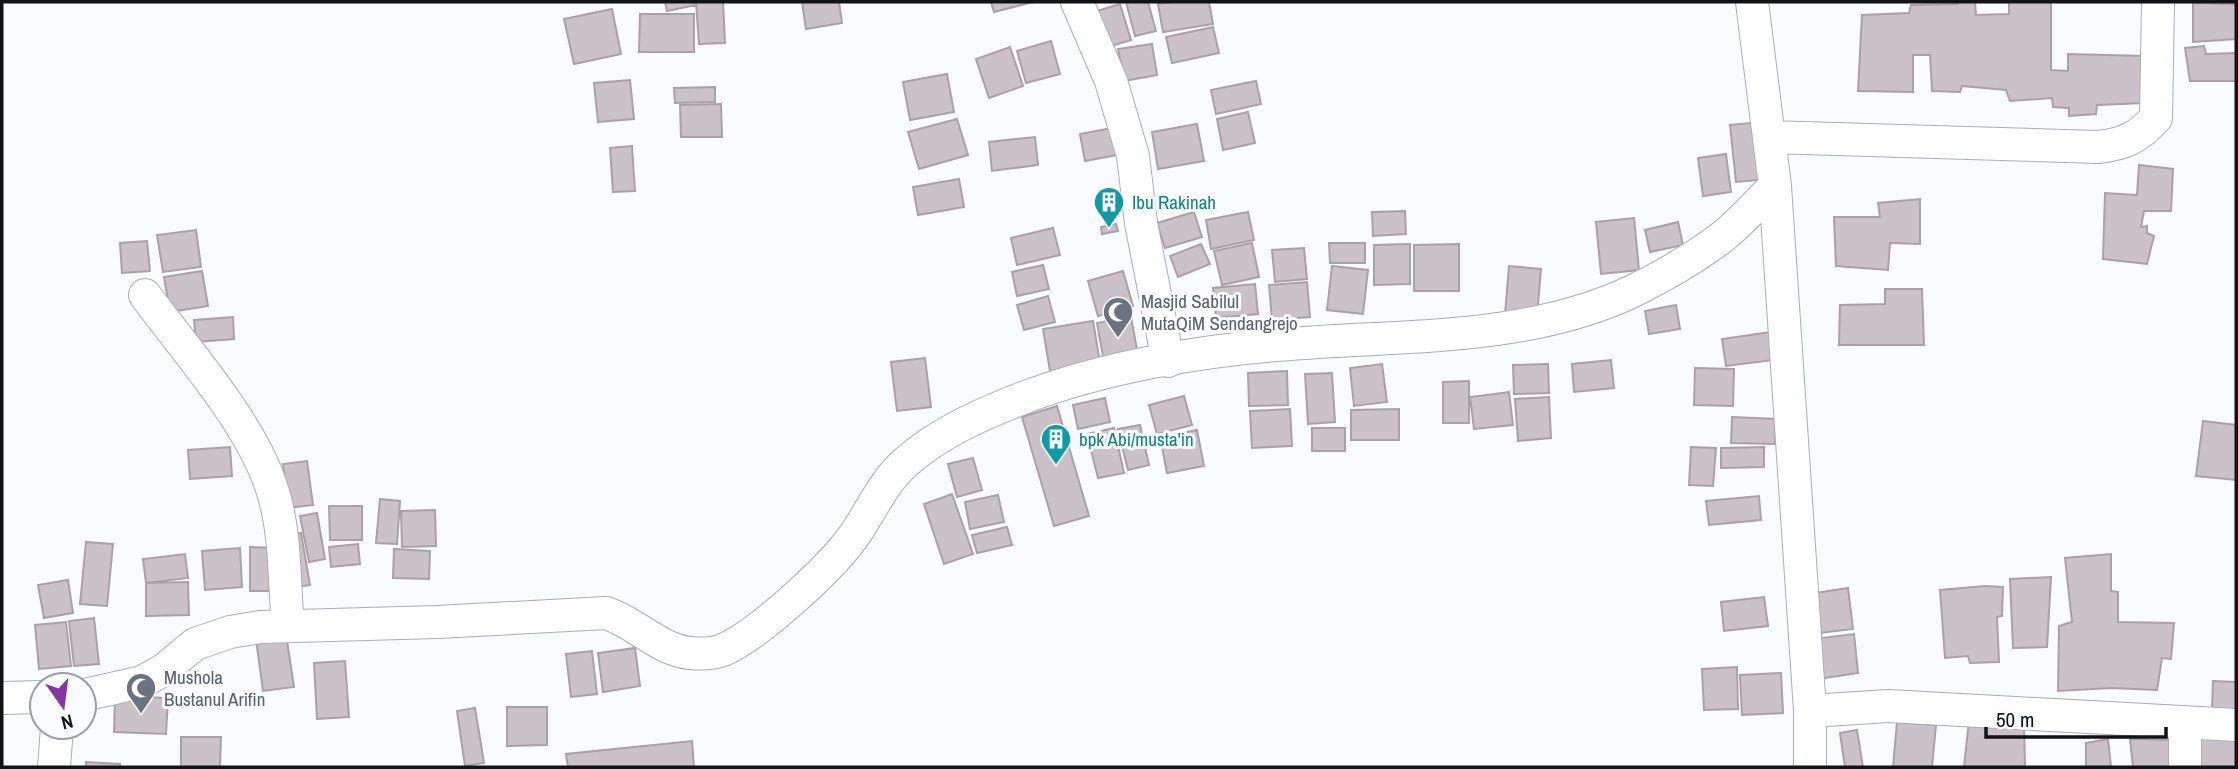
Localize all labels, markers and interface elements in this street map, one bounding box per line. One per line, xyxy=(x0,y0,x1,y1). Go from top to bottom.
building icon: Ibu Rakinah xyxy=(1092,185,1126,229)
place label: Ibu Rakinah xyxy=(1132,189,1216,215)
place label: Masjid Sabilul MutaQiM Sendangrejo xyxy=(1141,288,1298,336)
mosque icon: Masjid Sabilul MutaQiM Sendangrejo xyxy=(1101,295,1135,339)
building icon: bpk Abi/musta'in xyxy=(1039,422,1073,466)
place label: bpk Abi/musta'in xyxy=(1079,426,1194,452)
place label: Mushola Bustanul Arifin xyxy=(164,664,265,712)
north arrow xyxy=(28,671,98,741)
mosque icon: Mushola Bustanul Arifin xyxy=(124,671,158,715)
scale bar xyxy=(1986,696,2166,740)
text: 50 m xyxy=(1996,705,2034,734)
text: N xyxy=(59,709,76,736)

